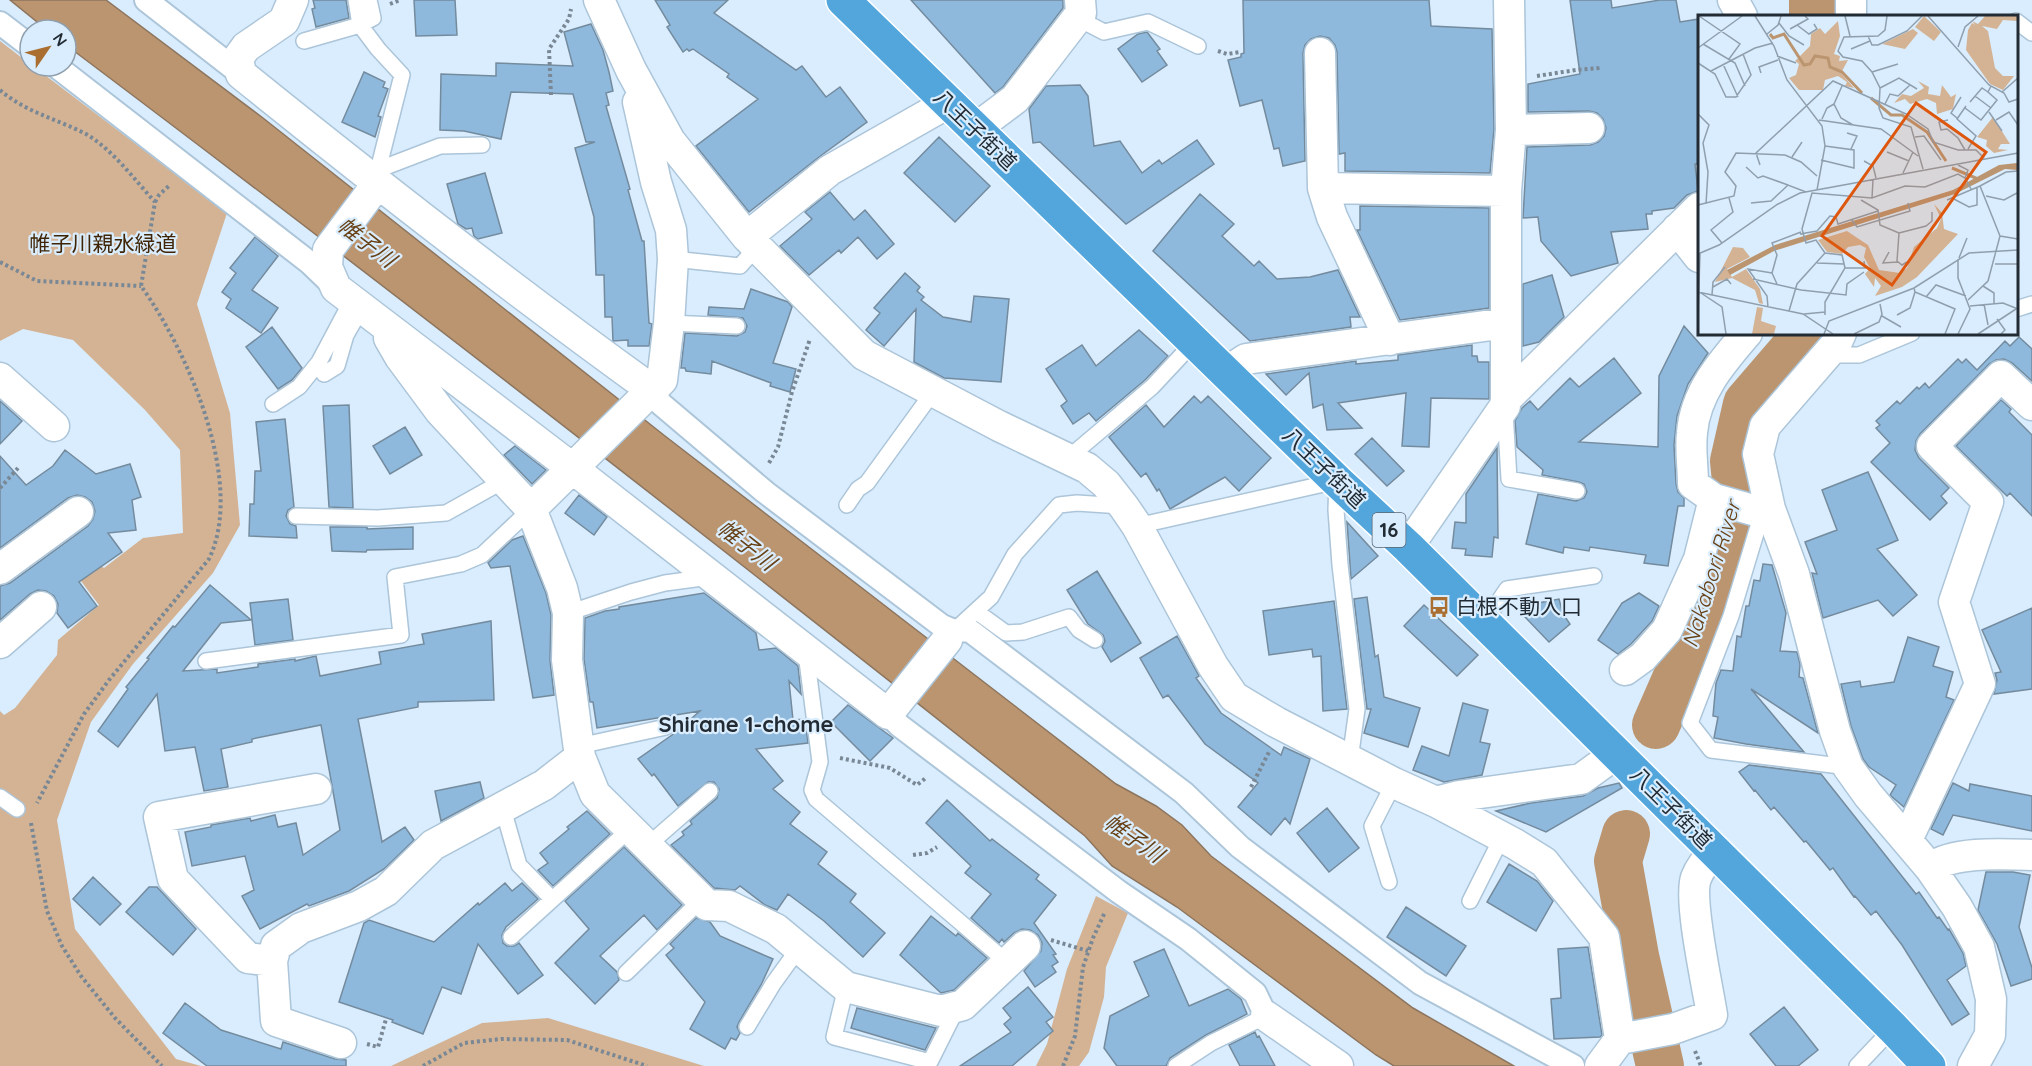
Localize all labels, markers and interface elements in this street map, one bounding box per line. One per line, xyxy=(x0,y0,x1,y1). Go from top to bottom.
inset map xyxy=(1698,15,2017,334)
north arrow xyxy=(18,18,78,78)
text: N xyxy=(49,29,72,50)
street label: 八王子街道 xyxy=(929,83,1022,175)
water label: 帷子川 xyxy=(332,211,403,275)
park label: 帷子川親水緑道 xyxy=(30,230,177,256)
street label: 八王子街道 xyxy=(1278,421,1371,513)
water label: Nakabori River xyxy=(1675,495,1747,651)
road number: 16 xyxy=(1372,513,1406,547)
water label: 帷子川 xyxy=(712,514,783,578)
place label: 白根不動入口 xyxy=(1456,593,1582,619)
bus stop icon: 白根不動入口 xyxy=(1427,595,1451,619)
district label: Shirane 1-chome xyxy=(658,710,834,738)
street label: 八王子街道 xyxy=(1625,761,1718,854)
water label: 帷子川 xyxy=(1099,808,1171,870)

